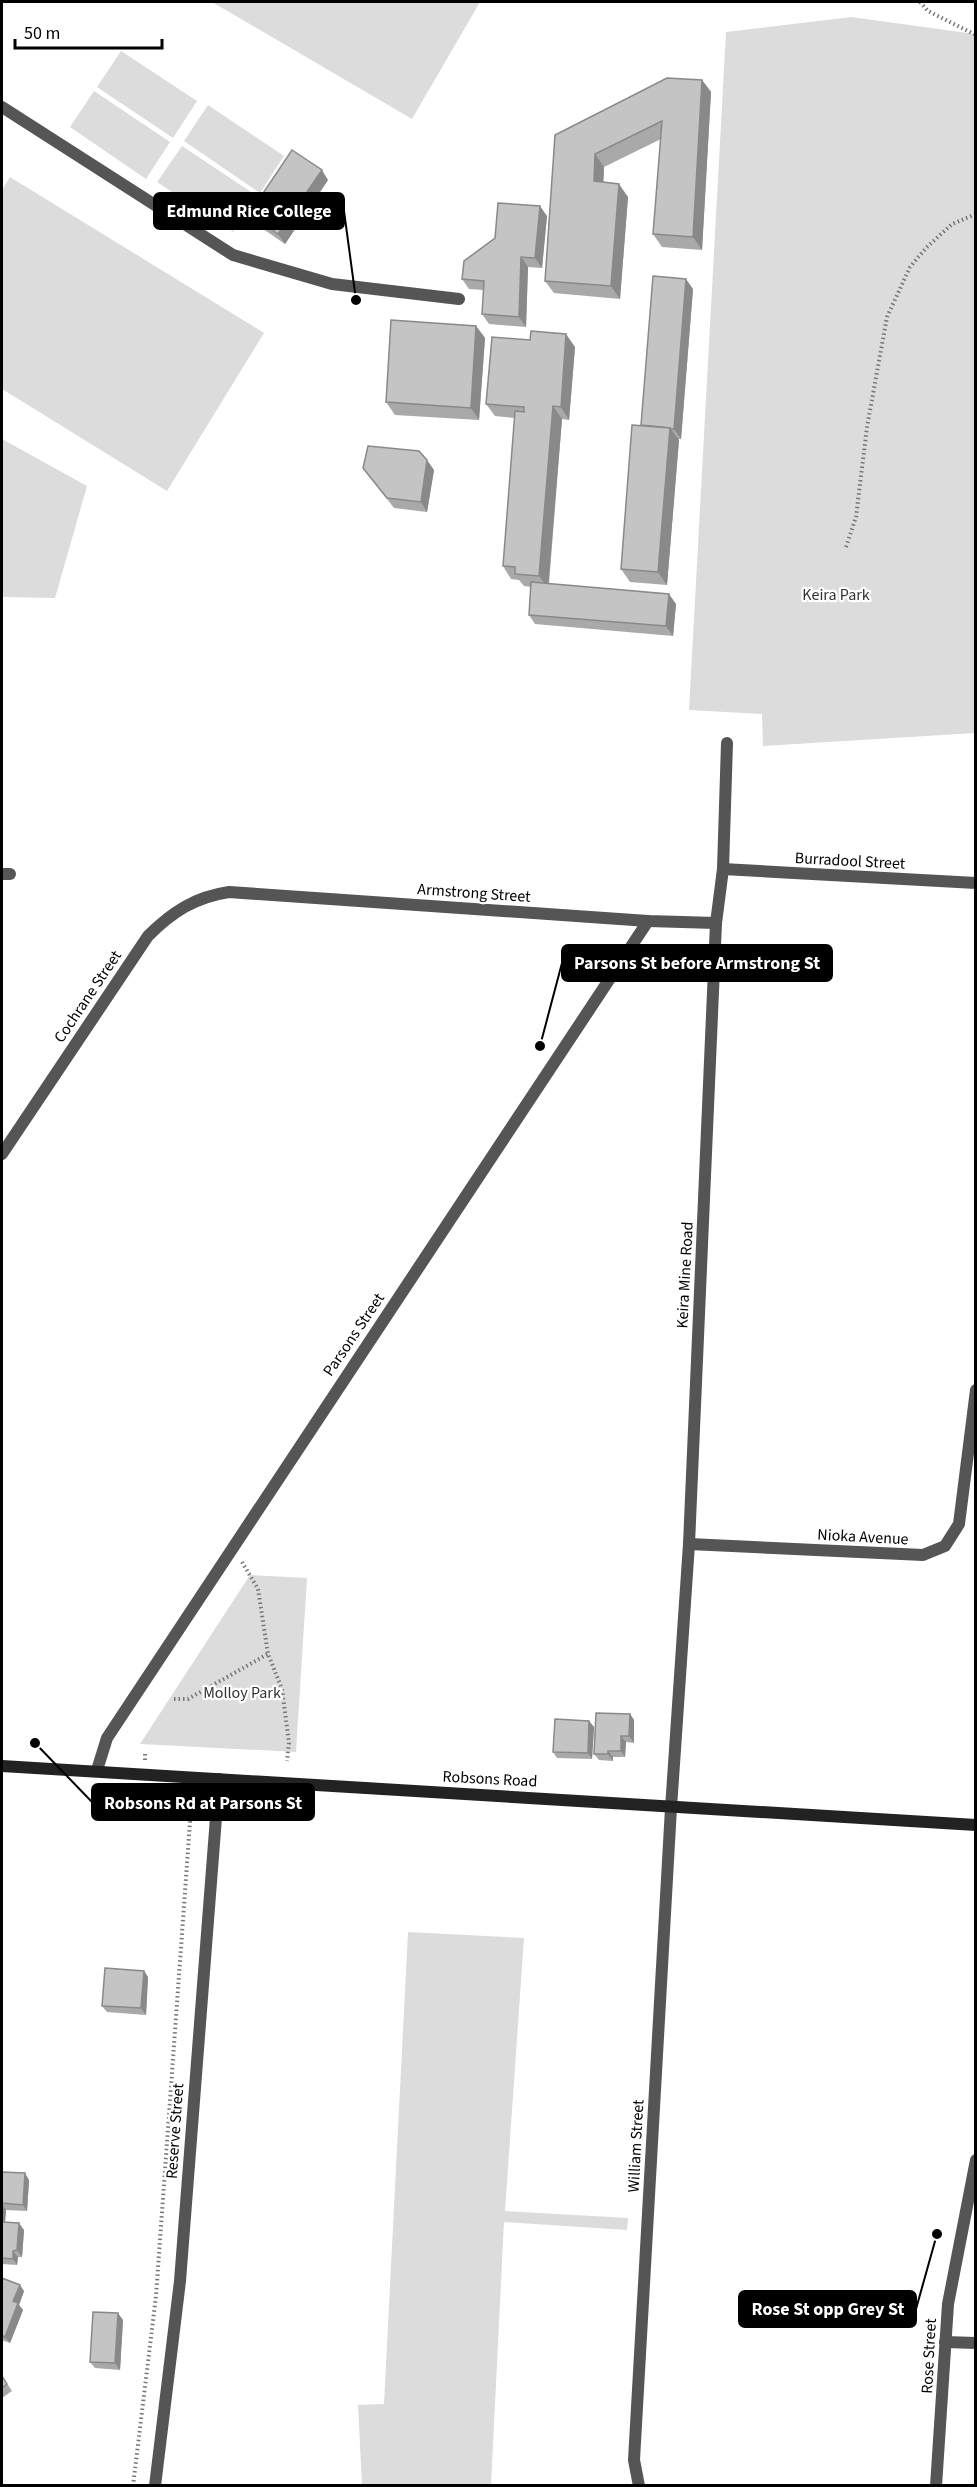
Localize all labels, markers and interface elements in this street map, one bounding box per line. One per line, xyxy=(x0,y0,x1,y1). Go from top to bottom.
scale bar xyxy=(15,12,162,50)
text: 50 m xyxy=(24,21,60,46)
callout: Edmund Rice College xyxy=(154,193,344,229)
text: Edmund Rice College xyxy=(166,199,332,224)
park label: Keira Park xyxy=(802,584,870,606)
street label: Burradool Street xyxy=(794,847,906,875)
street label: Armstrong Street xyxy=(417,878,532,908)
callout: Parsons St before Armstrong St xyxy=(562,945,832,981)
street label: Cochrane Street xyxy=(49,946,127,1047)
text: Parsons St before Armstrong St xyxy=(574,951,820,976)
street label: Keira Mine Road xyxy=(671,1221,699,1329)
street label: Parsons Street xyxy=(318,1288,390,1381)
street label: Nioka Avenue xyxy=(817,1524,909,1550)
park label: Molloy Park xyxy=(203,1682,281,1704)
street label: Robsons Road xyxy=(442,1766,538,1792)
callout: Robsons Rd at Parsons St xyxy=(92,1784,314,1820)
text: Robsons Rd at Parsons St xyxy=(104,1791,302,1816)
street label: Reserve Street xyxy=(161,2082,189,2180)
street label: William Street xyxy=(623,2098,649,2193)
callout: Rose St opp Grey St xyxy=(739,2291,916,2327)
text: Rose St opp Grey St xyxy=(752,2297,905,2322)
street label: Rose Street xyxy=(916,2317,942,2394)

